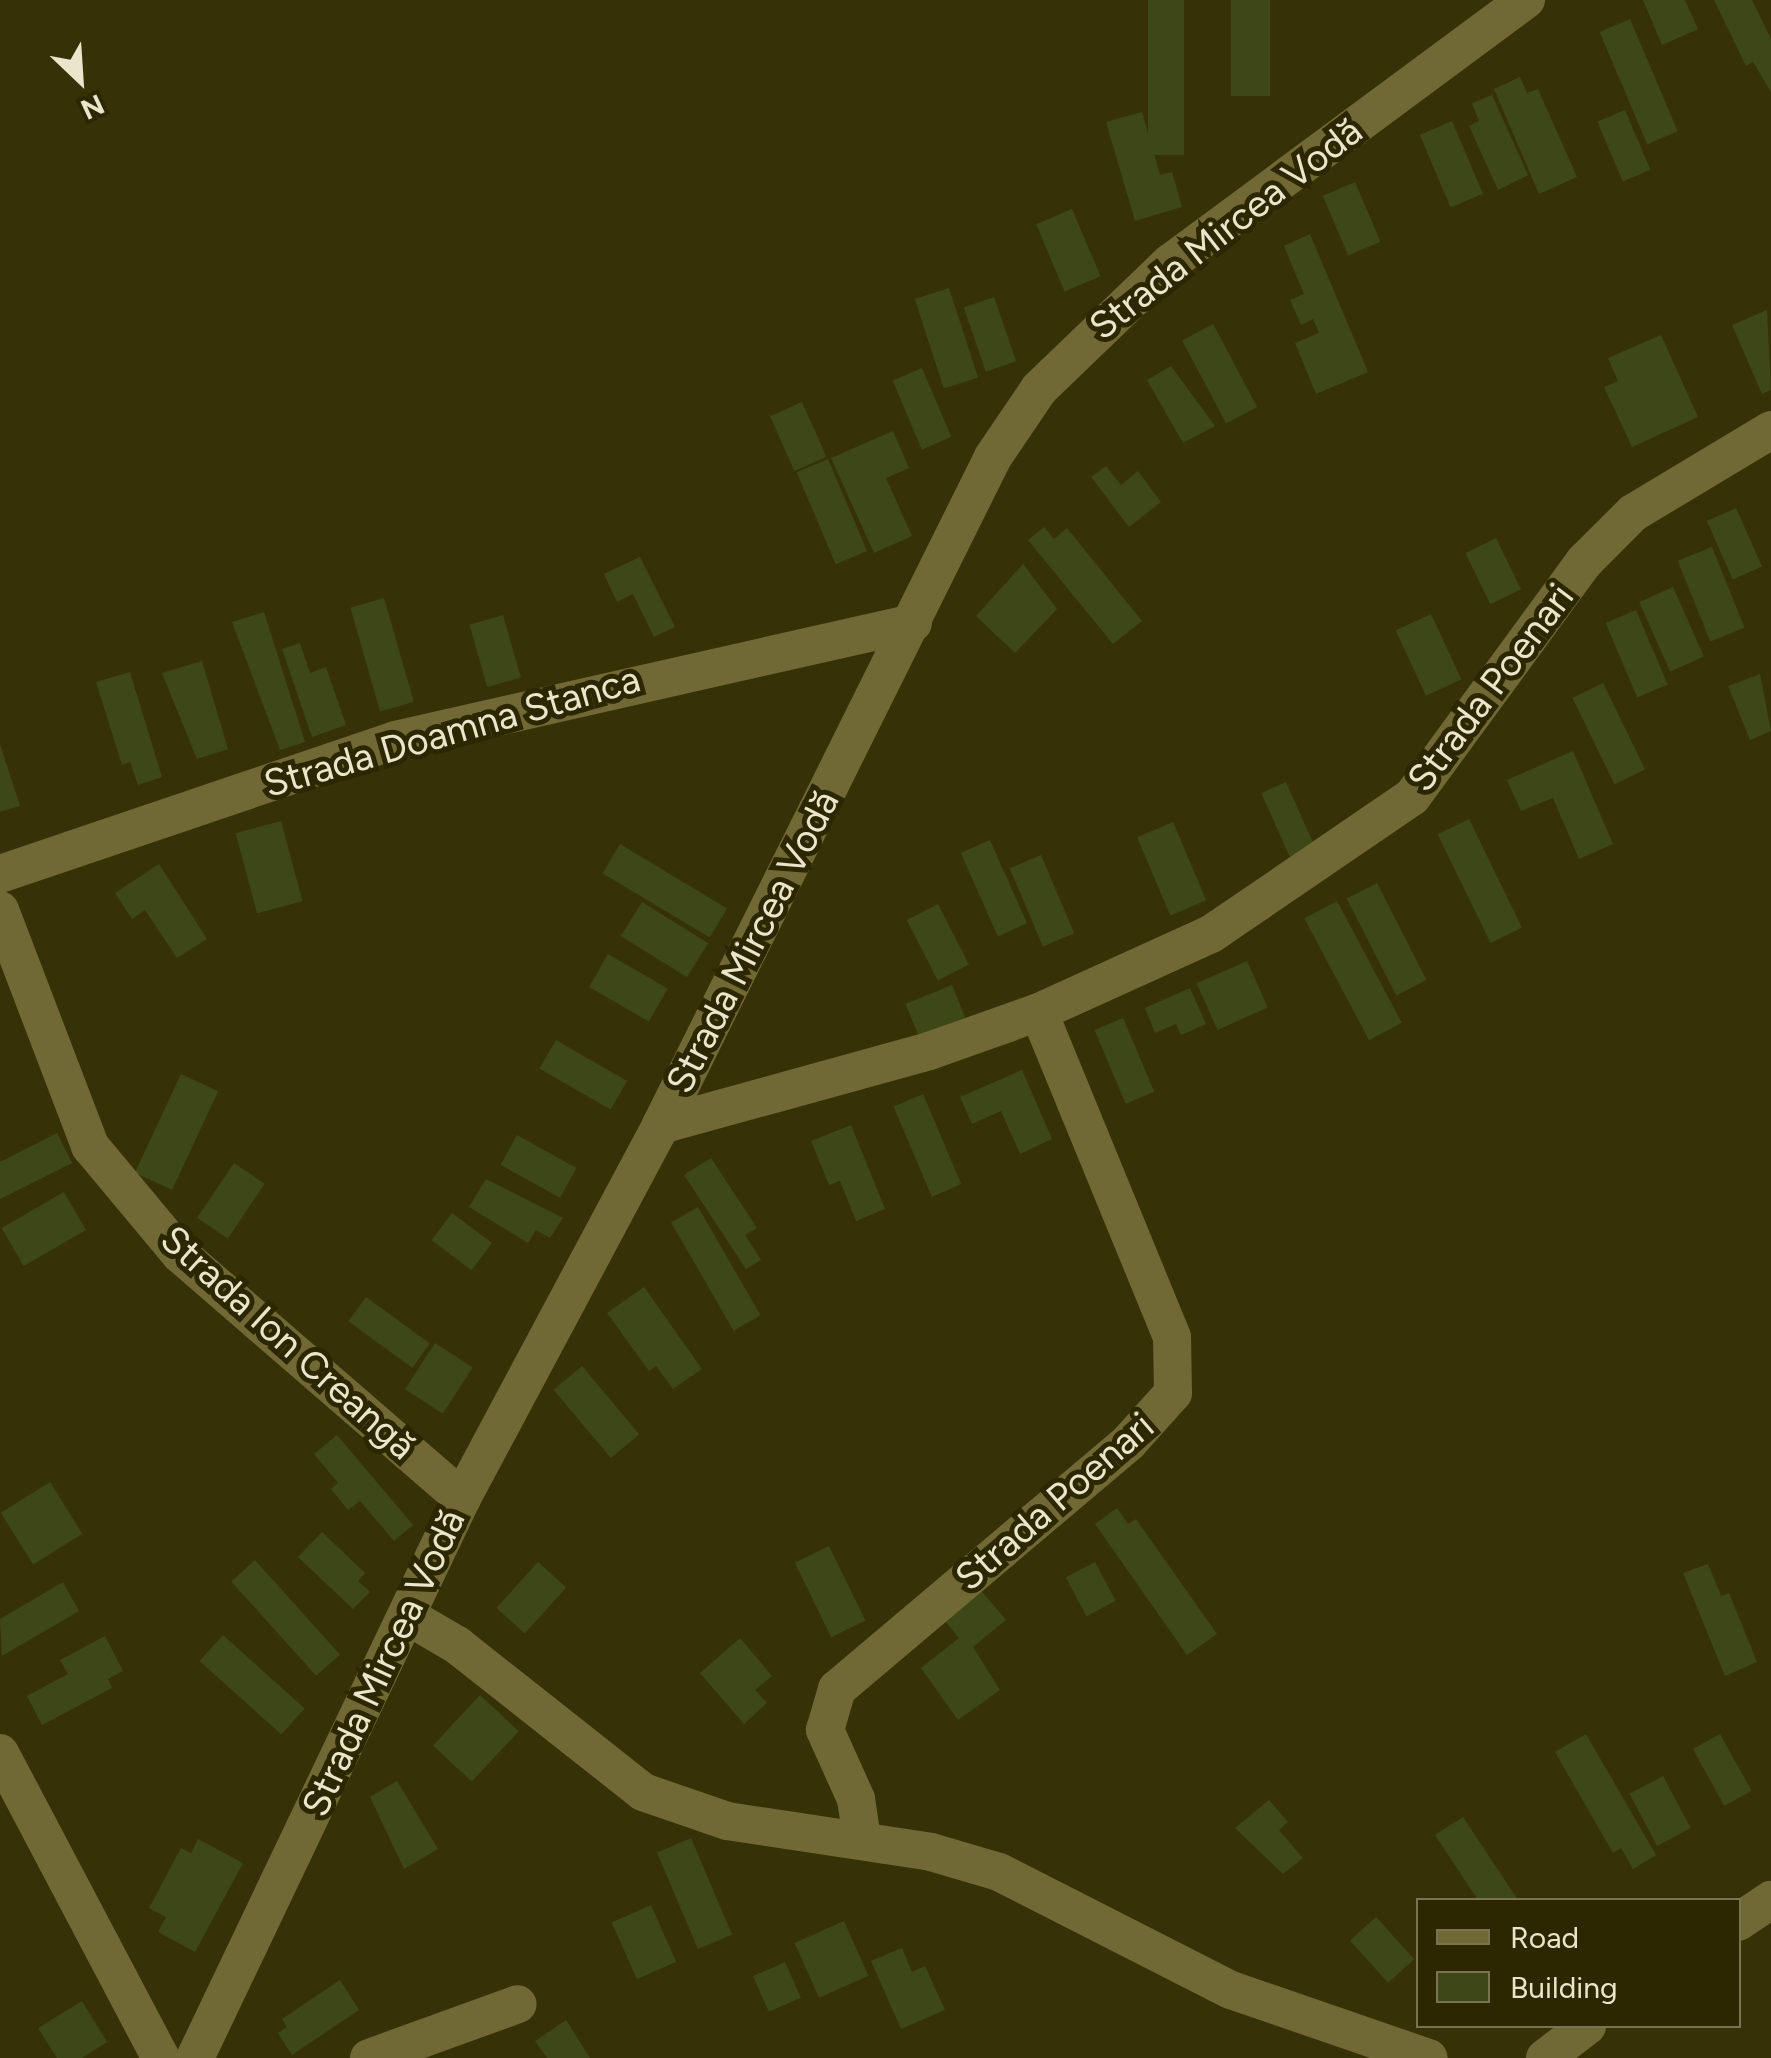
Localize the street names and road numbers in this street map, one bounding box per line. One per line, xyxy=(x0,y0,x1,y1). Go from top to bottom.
street label: Strada Mircea Vodă xyxy=(1081,108,1371,350)
street label: Strada Poenari xyxy=(1398,575,1584,801)
street label: Strada Doamna Stanca xyxy=(259,656,645,808)
street label: Strada Mircea Vodă xyxy=(657,783,849,1101)
street label: Strada Ion Creangă xyxy=(151,1217,425,1469)
street label: Strada Poenari xyxy=(947,1404,1163,1600)
street label: Strada Mircea Vodă xyxy=(293,1502,475,1824)

